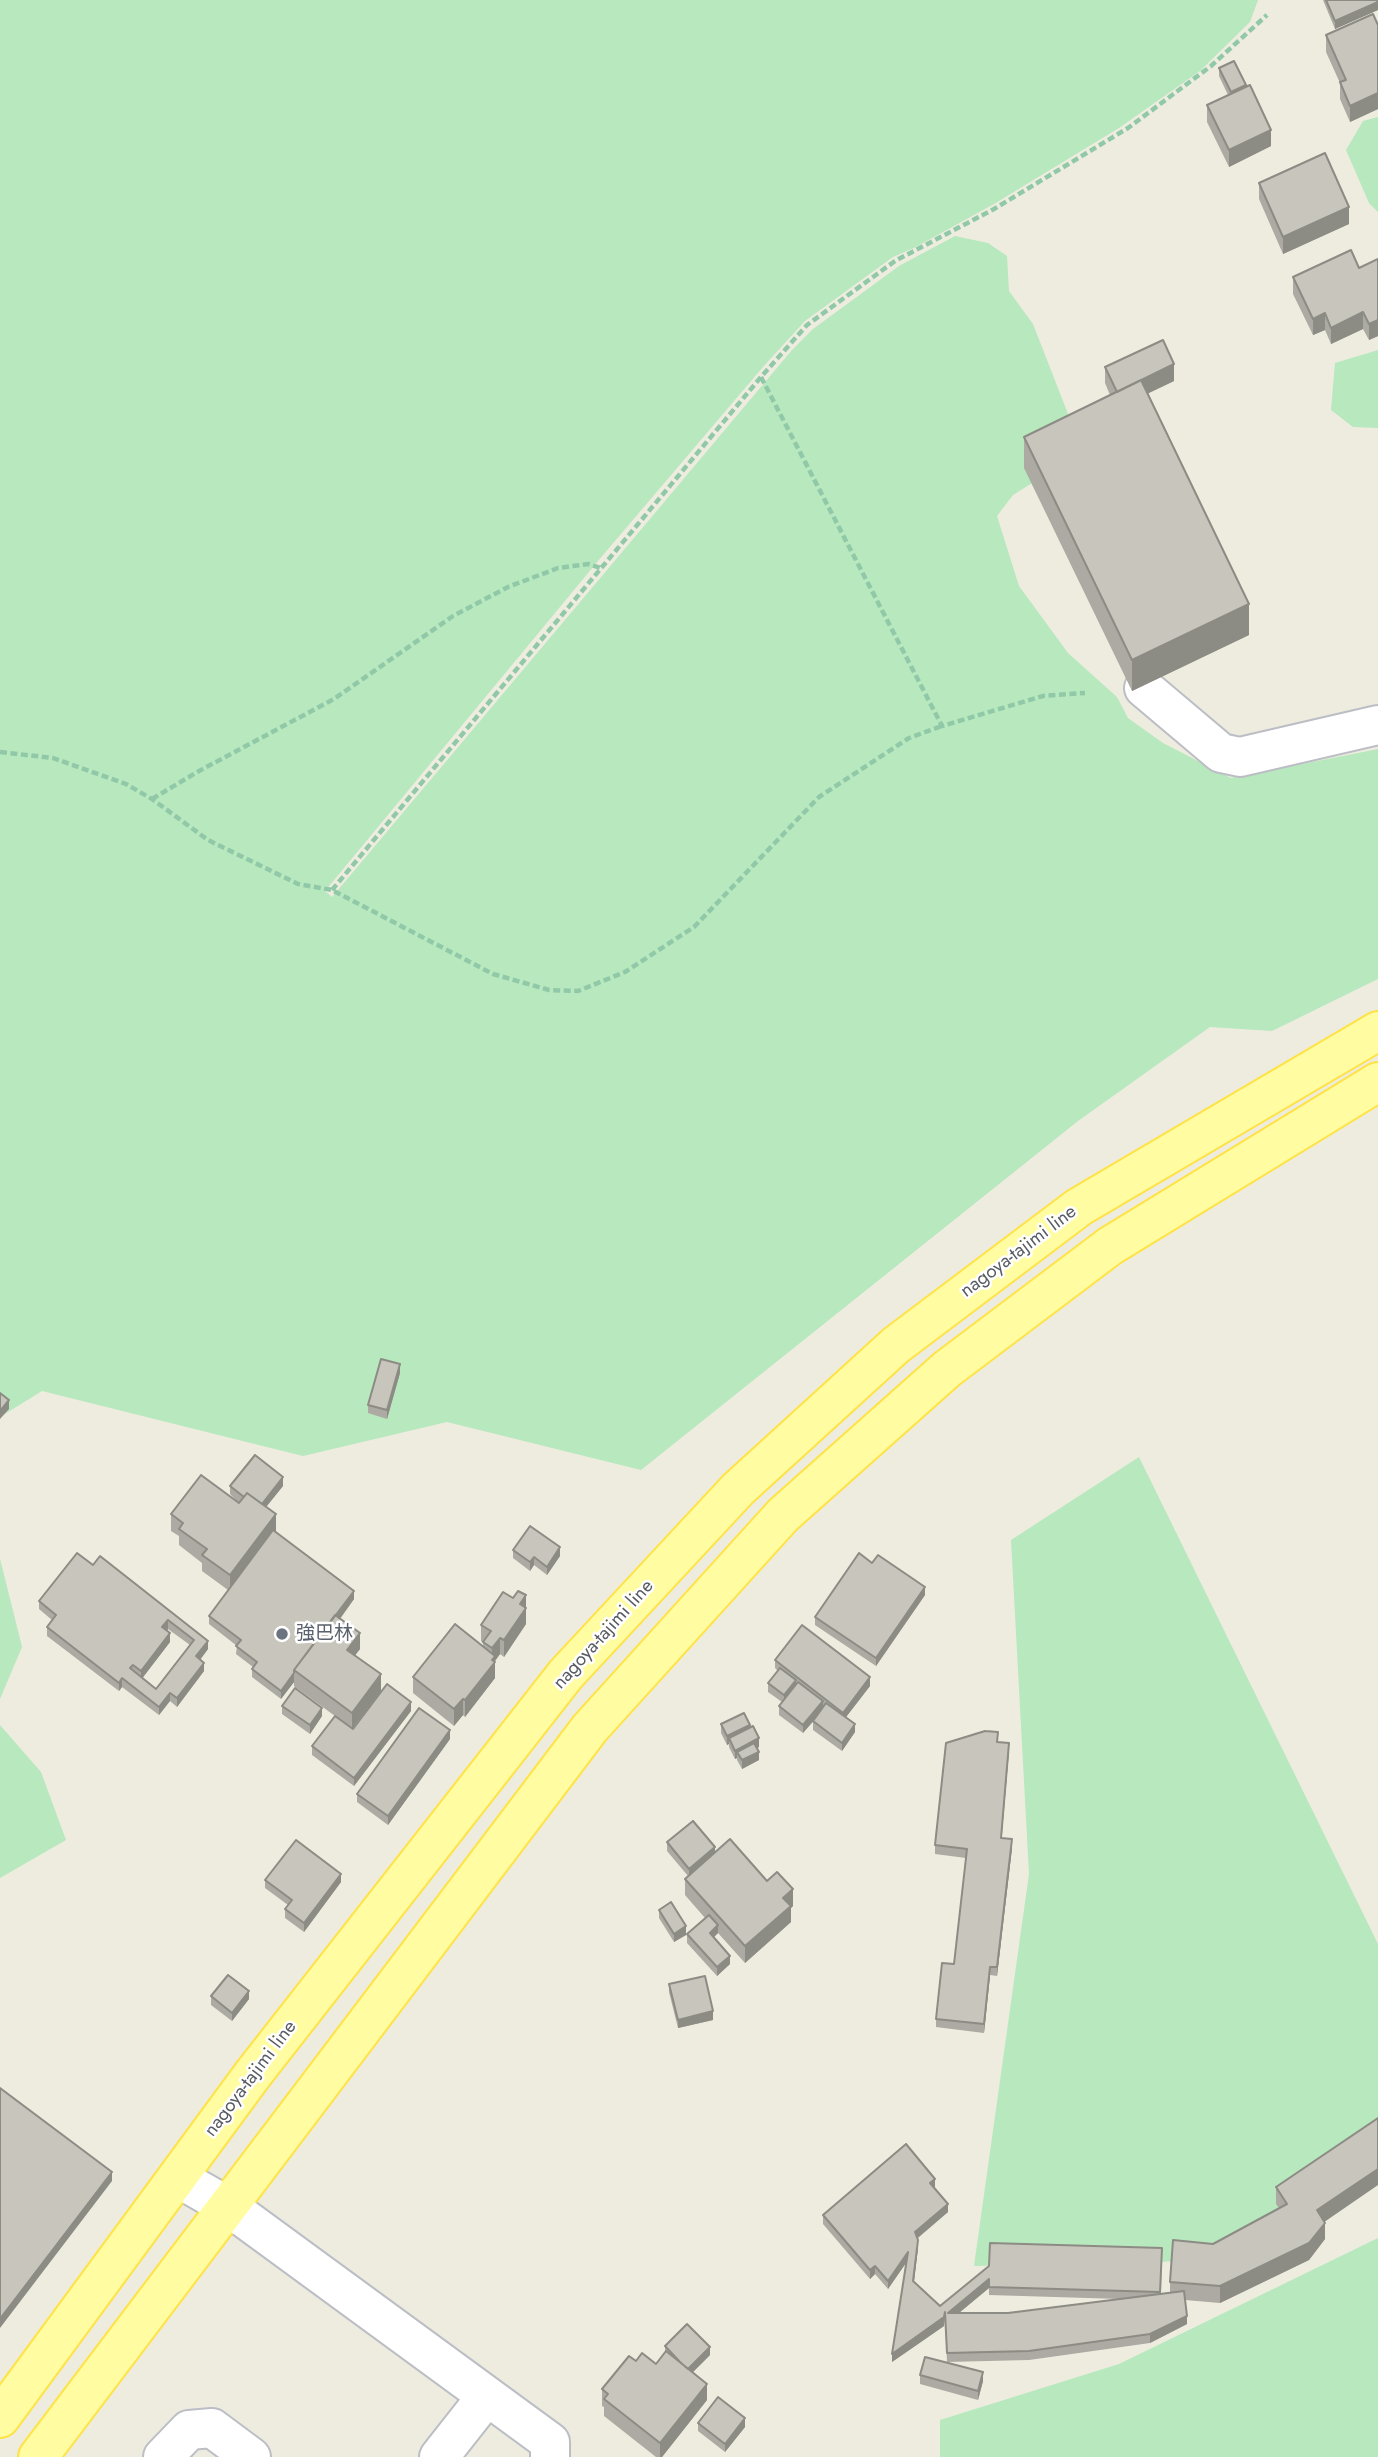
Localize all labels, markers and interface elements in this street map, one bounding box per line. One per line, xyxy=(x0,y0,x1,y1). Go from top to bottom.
street label: nagoya-tajimi line xyxy=(956,1201,1082,1303)
street label: nagoya-tajimi line xyxy=(549,1576,659,1694)
place label: 強巴林 xyxy=(296,1623,353,1645)
marker: 強巴林 xyxy=(274,1626,290,1642)
street label: nagoya-tajimi line xyxy=(200,2016,302,2142)

